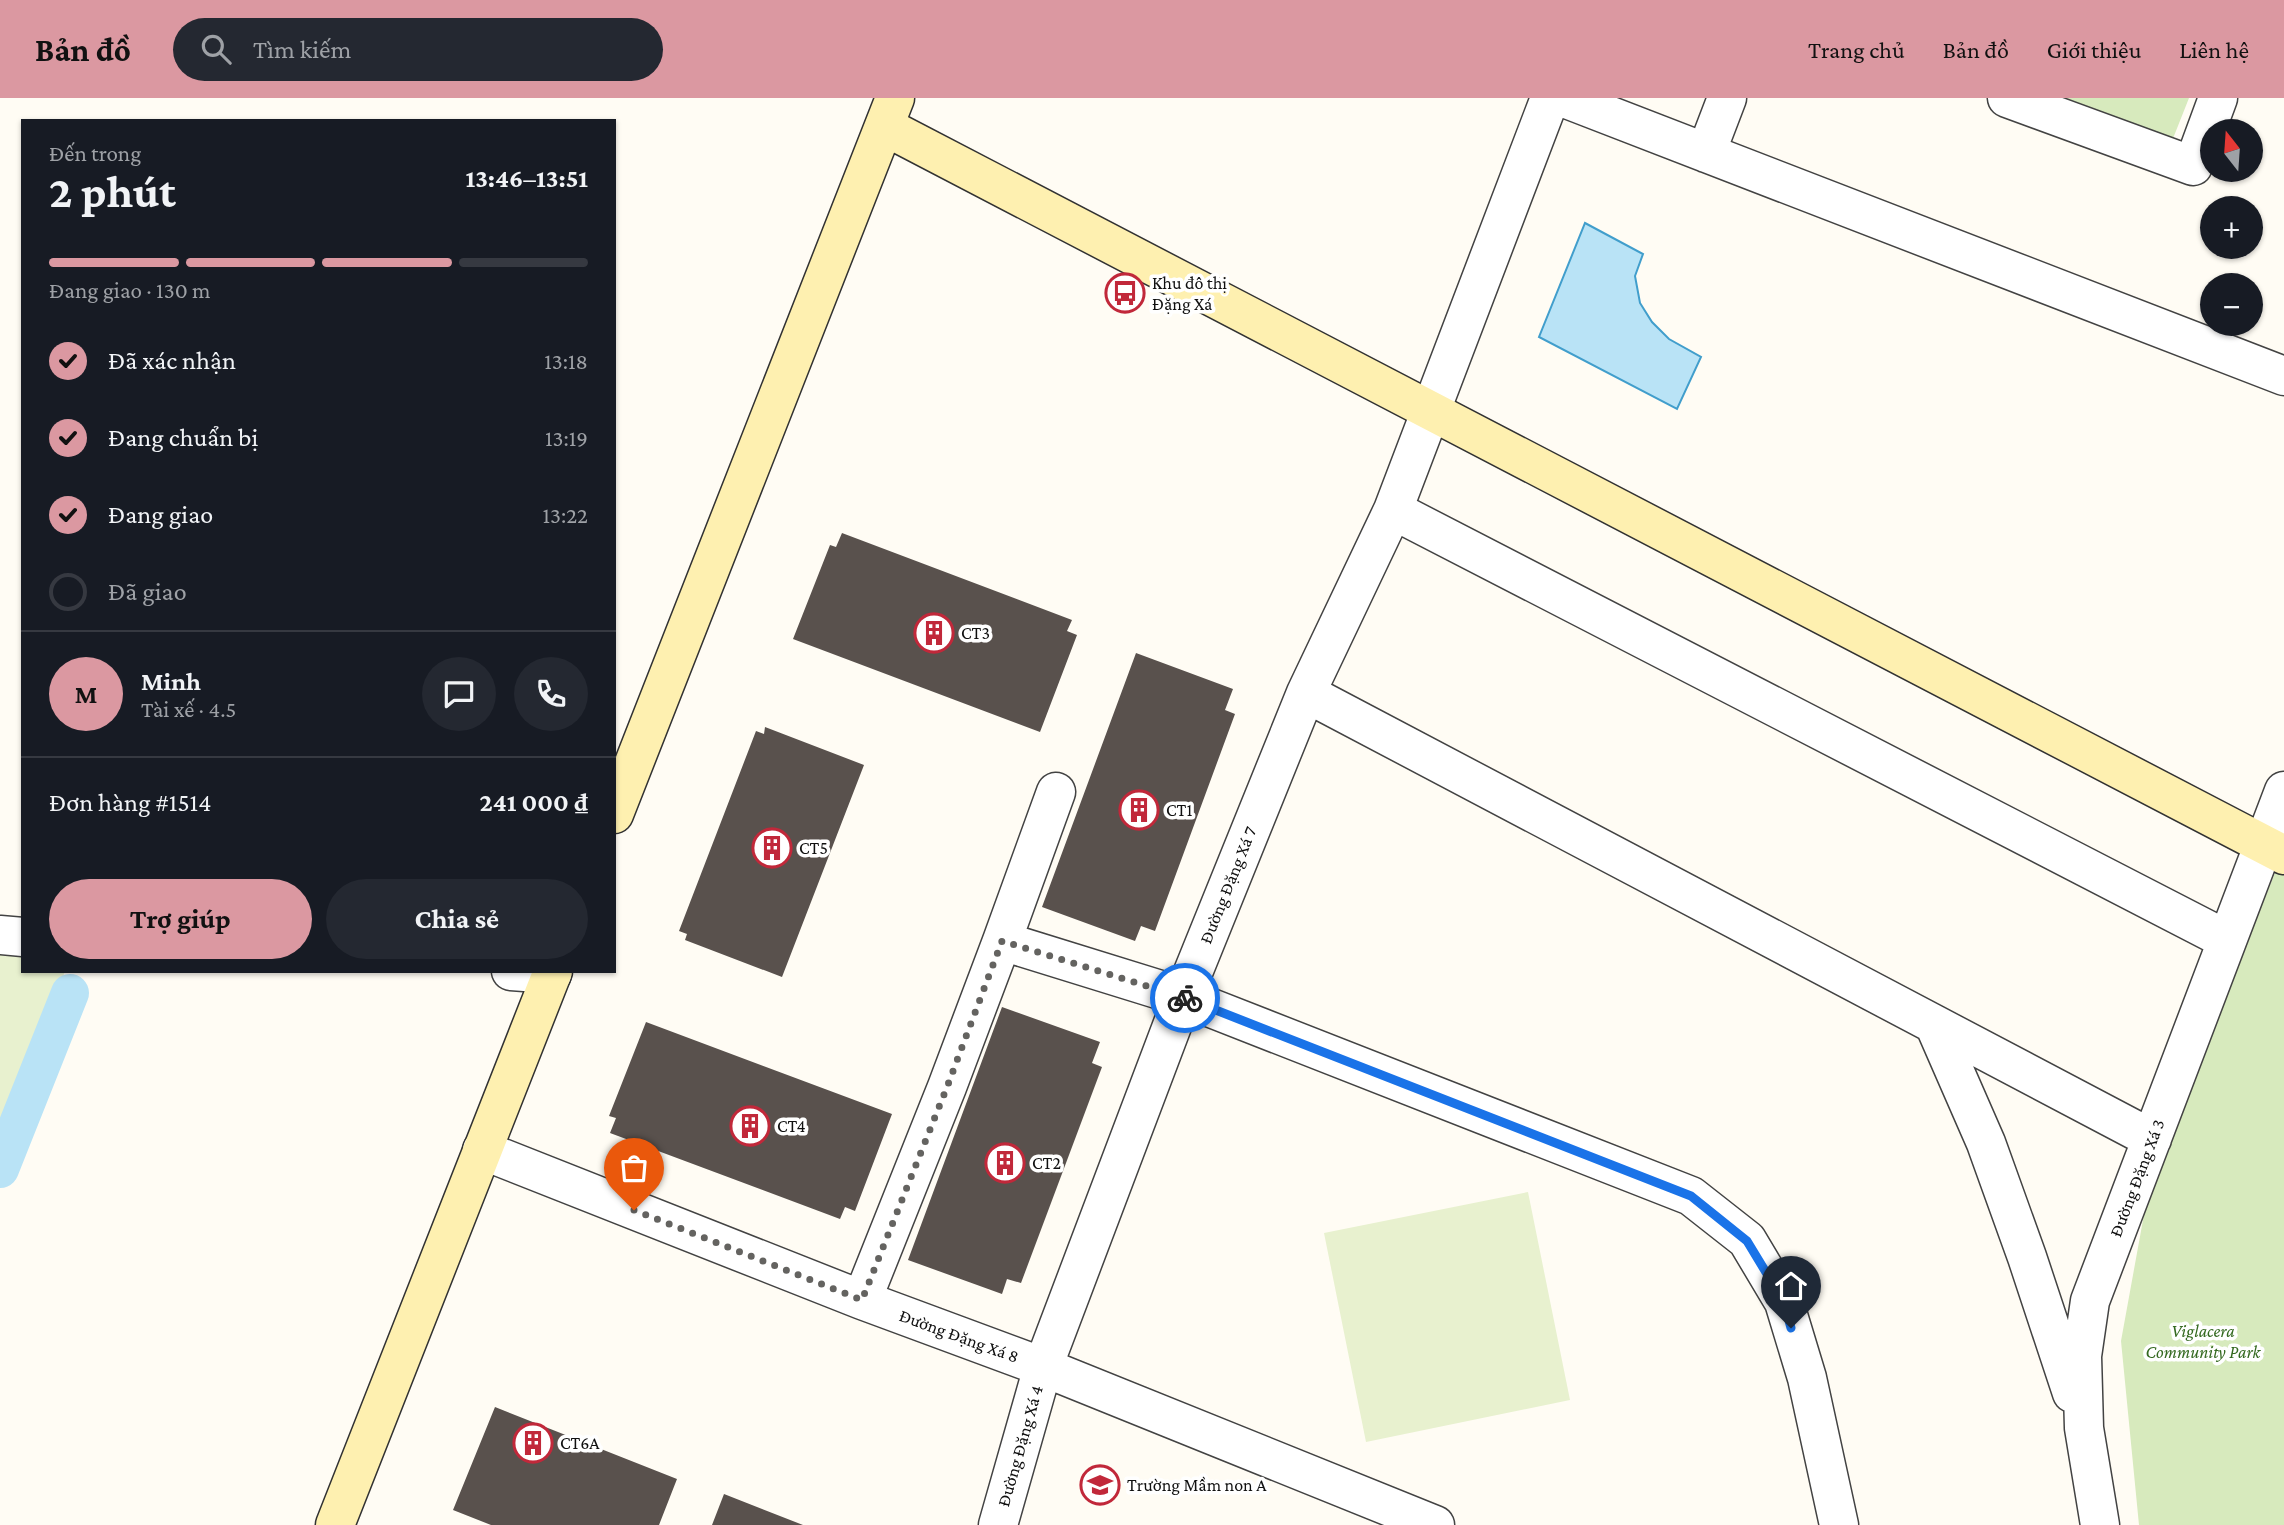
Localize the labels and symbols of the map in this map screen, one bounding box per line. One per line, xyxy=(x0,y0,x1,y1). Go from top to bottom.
north arrow xyxy=(2200,119,2263,182)
bus stop icon: Khu đô thị Đặng Xá xyxy=(1104,272,1146,314)
place label: Khu đô thị Đặng Xá xyxy=(1152,273,1227,314)
building icon: CT3 xyxy=(913,612,955,654)
place label: CT3 xyxy=(961,623,990,643)
building icon: CT1 xyxy=(1118,789,1160,831)
place label: CT1 xyxy=(1166,800,1192,820)
street label: Đường Đặng Xá 7 xyxy=(1195,824,1261,946)
building icon: CT5 xyxy=(751,827,793,869)
place label: CT5 xyxy=(799,838,828,858)
courier xyxy=(1150,963,1220,1033)
building icon: CT4 xyxy=(729,1105,771,1147)
place label: CT4 xyxy=(777,1116,806,1136)
street label: Đường Đặng Xá 3 xyxy=(2105,1116,2169,1240)
pin xyxy=(604,1138,664,1210)
building icon: CT2 xyxy=(984,1142,1026,1184)
place label: CT2 xyxy=(1032,1153,1061,1173)
pin xyxy=(1761,1256,1821,1328)
street label: Đường Đặng Xá 8 xyxy=(897,1305,1021,1367)
park label: Viglacera Community Park xyxy=(2146,1321,2262,1362)
street label: Đường Đặng Xá 4 xyxy=(993,1383,1047,1509)
building icon: CT6A xyxy=(512,1422,554,1464)
place label: CT6A xyxy=(560,1433,600,1453)
school or university icon: Trường Mầm non A xyxy=(1079,1464,1121,1506)
place label: Trường Mầm non A xyxy=(1127,1475,1267,1495)

